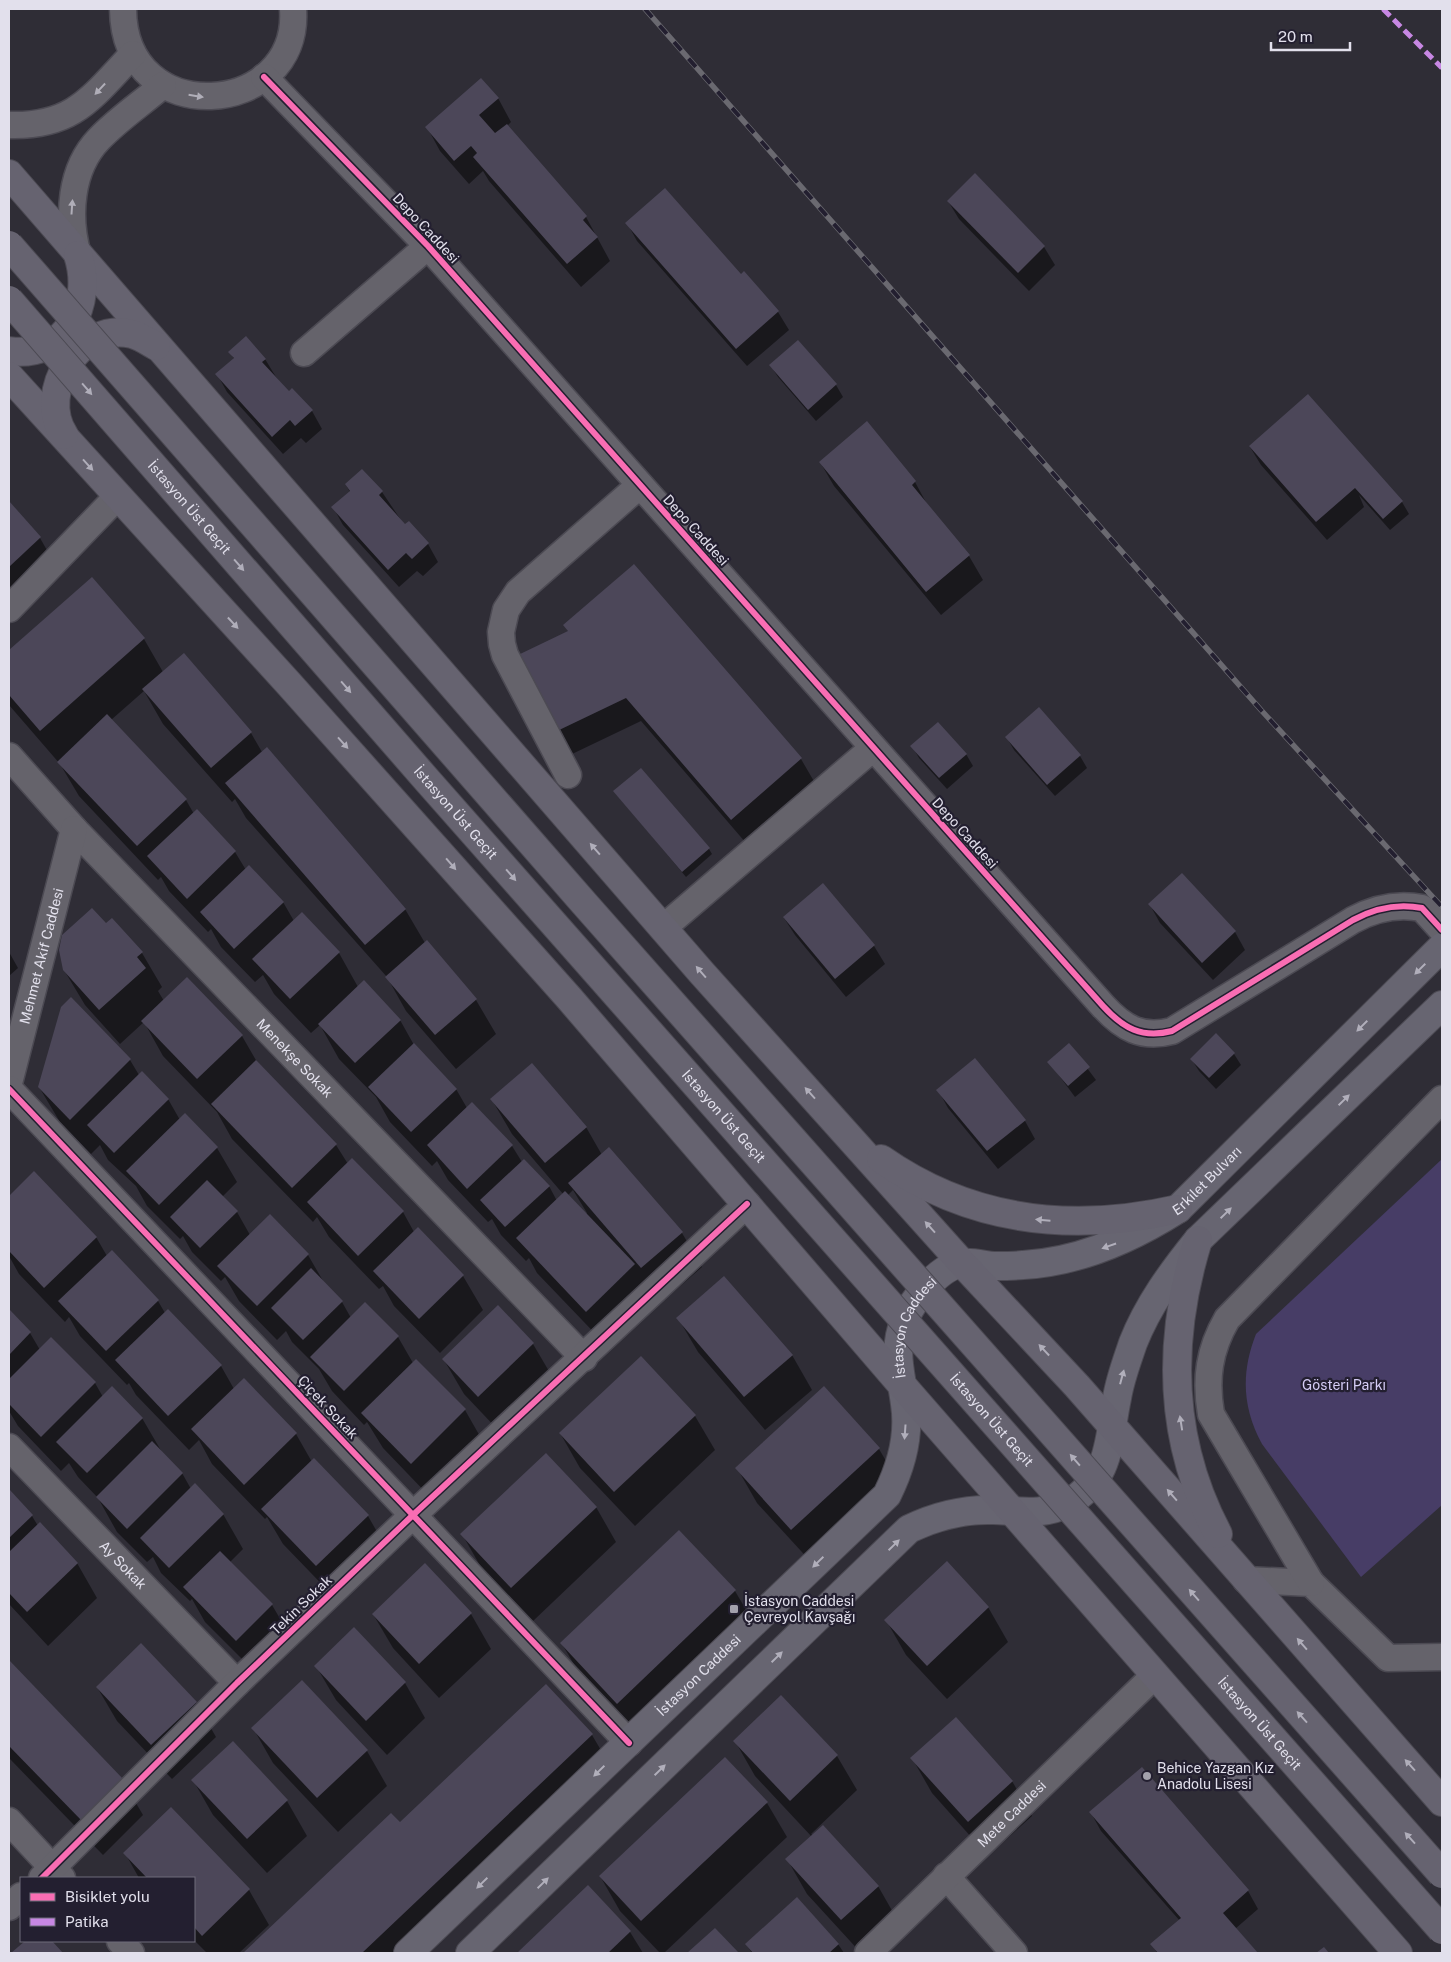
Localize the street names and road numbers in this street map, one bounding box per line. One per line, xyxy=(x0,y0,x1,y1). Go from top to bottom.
street label: Depo Caddesi xyxy=(390,190,462,266)
street label: İstasyon Üst Geçit xyxy=(145,456,234,557)
street label: Depo Caddesi xyxy=(660,491,732,569)
street label: İstasyon Üst Geçit xyxy=(411,762,501,862)
street label: Depo Caddesi xyxy=(929,794,1001,872)
street label: Mehmet Akif Caddesi xyxy=(16,886,67,1026)
street label: Menekşe Sokak xyxy=(253,1016,336,1101)
street label: İstasyon Üst Geçit xyxy=(679,1065,769,1166)
street label: Erkilet Bulvarı xyxy=(1169,1143,1245,1218)
street label: İstasyon Caddesi xyxy=(890,1273,940,1380)
street label: İstasyon Üst Geçit xyxy=(947,1369,1037,1470)
street label: Çiçek Sokak xyxy=(295,1372,361,1442)
street label: Ay Sokak xyxy=(96,1538,150,1592)
street label: Tekin Sokak xyxy=(267,1572,335,1638)
street label: İstasyon Caddesi xyxy=(652,1631,744,1719)
street label: İstasyon Üst Geçit xyxy=(1215,1673,1305,1773)
street label: Mete Caddesi xyxy=(974,1777,1049,1851)

